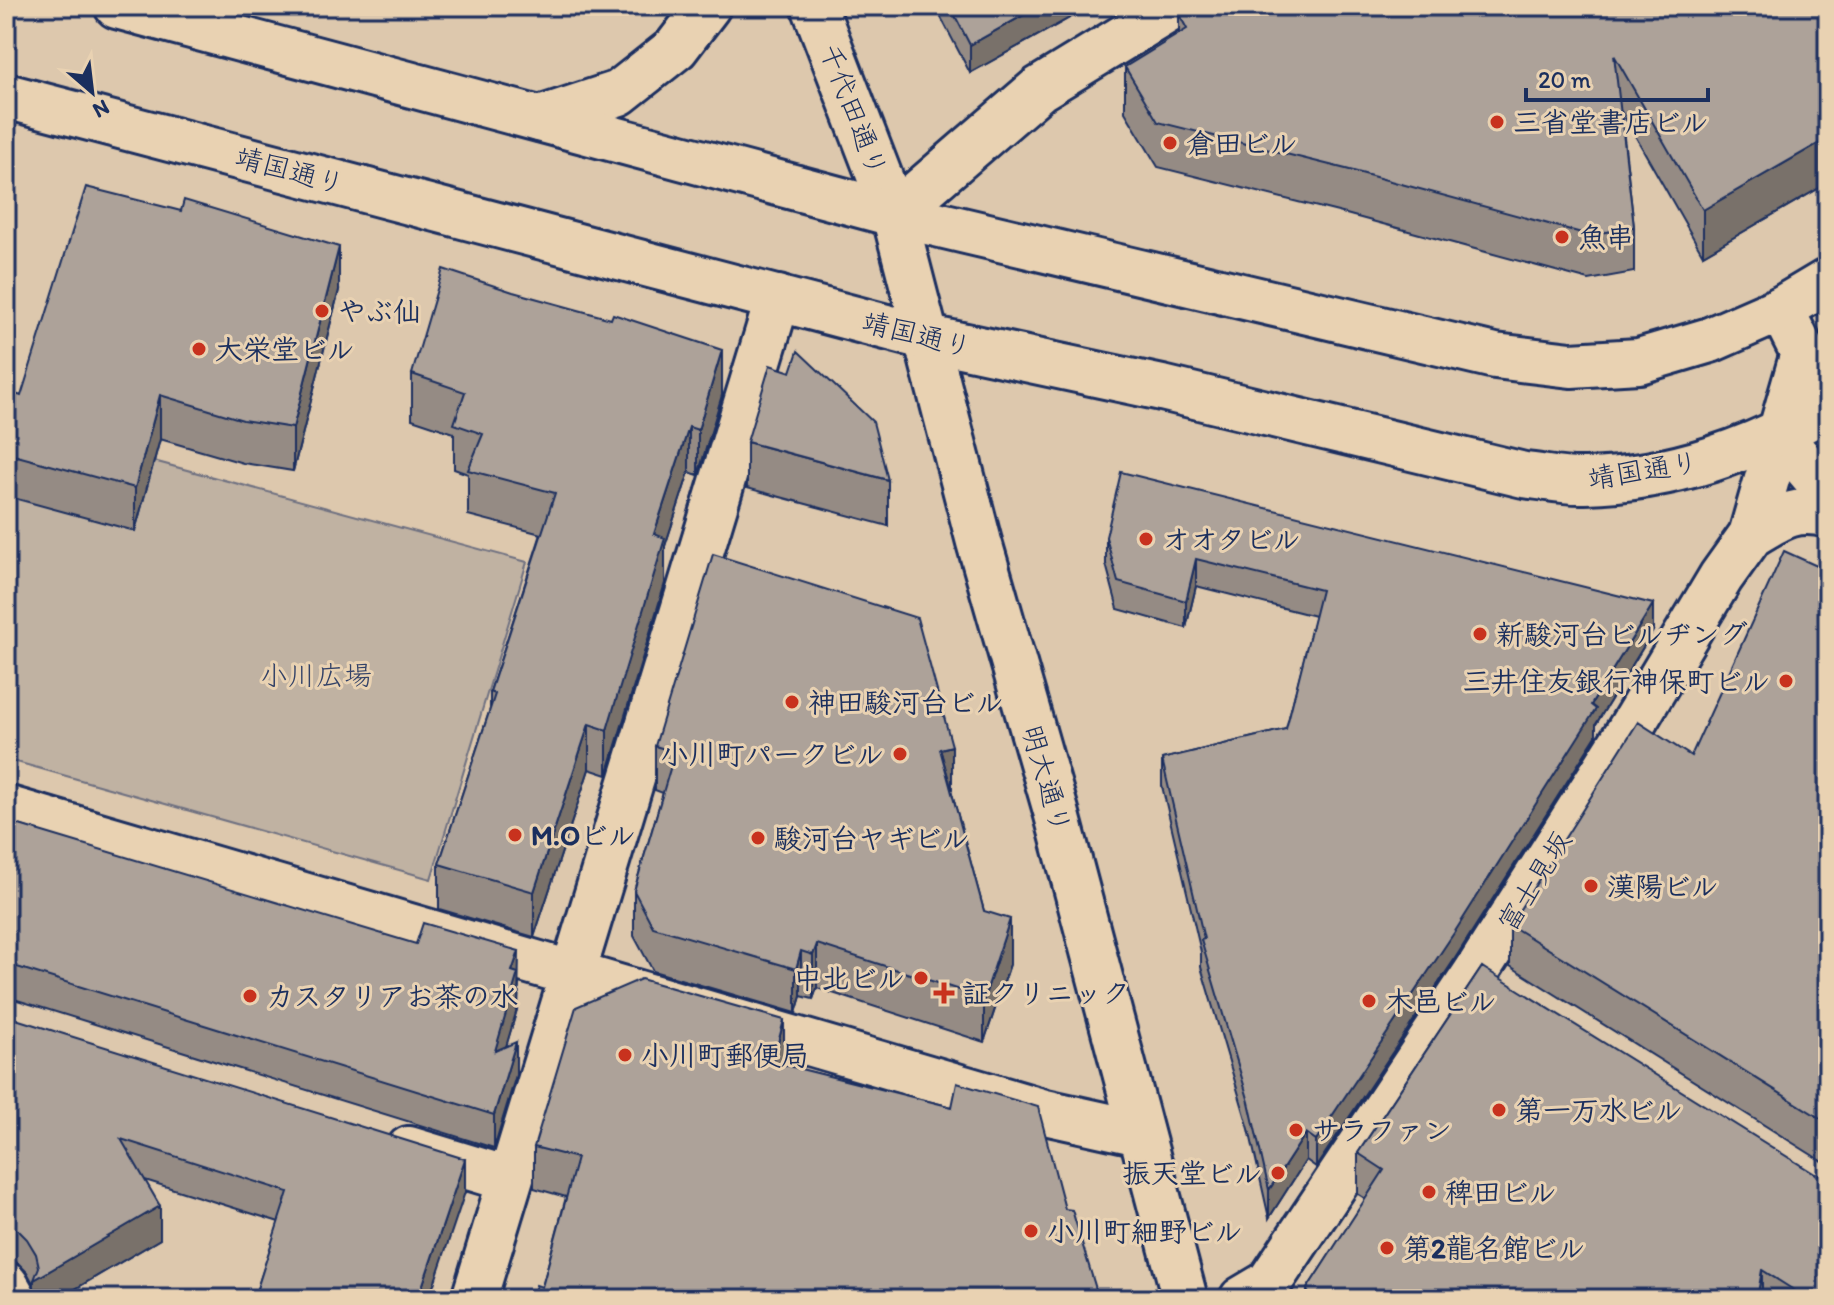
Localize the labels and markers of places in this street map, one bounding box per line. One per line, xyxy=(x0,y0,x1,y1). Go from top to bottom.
place label: 三省堂書店ビル xyxy=(1513,105,1708,139)
marker: 三省堂書店ビル xyxy=(1488,113,1506,131)
place label: 倉田ビル xyxy=(1186,126,1297,160)
marker: 倉田ビル xyxy=(1161,134,1179,152)
place label: 魚串 xyxy=(1578,220,1634,254)
marker: 魚串 xyxy=(1553,228,1571,246)
place label: やぶ仙 xyxy=(338,294,421,328)
marker: やぶ仙 xyxy=(313,302,331,320)
place label: 大栄堂ビル xyxy=(215,332,354,366)
marker: 大栄堂ビル xyxy=(190,340,208,358)
place label: オオタビル xyxy=(1162,522,1301,556)
marker: オオタビル xyxy=(1137,530,1155,548)
place label: 新駿河台ビルヂング xyxy=(1496,617,1747,651)
marker: 新駿河台ビルヂング xyxy=(1471,625,1489,643)
place label: 三井住友銀行神保町ビル xyxy=(1463,664,1770,698)
marker: 三井住友銀行神保町ビル xyxy=(1777,672,1795,690)
place label: 神田駿河台ビル xyxy=(808,685,1003,719)
marker: 神田駿河台ビル xyxy=(783,693,801,711)
place label: 小川町パークビル xyxy=(661,737,884,771)
marker: 小川町パークビル xyxy=(891,745,909,763)
place label: M.Oビル xyxy=(531,818,636,852)
place label: 駿河台ヤギビル xyxy=(774,821,969,855)
marker: M.Oビル xyxy=(506,826,524,844)
marker: 駿河台ヤギビル xyxy=(749,829,767,847)
place label: 漢陽ビル xyxy=(1607,869,1718,903)
marker: 漢陽ビル xyxy=(1582,877,1600,895)
place label: 中北ビル xyxy=(794,961,905,995)
marker: 中北ビル xyxy=(912,969,930,987)
place label: 証クリニック xyxy=(962,976,1130,1010)
place label: カスタリアお茶の水 xyxy=(266,979,518,1013)
marker: 証クリニック xyxy=(933,982,955,1004)
place label: 木邑ビル xyxy=(1385,984,1496,1018)
marker: カスタリアお茶の水 xyxy=(241,987,259,1005)
marker: 木邑ビル xyxy=(1360,992,1378,1010)
place label: 小川町郵便局 xyxy=(641,1038,809,1072)
marker: 小川町郵便局 xyxy=(616,1046,634,1064)
place label: 第一万水ビル xyxy=(1515,1093,1682,1127)
marker: 第一万水ビル xyxy=(1490,1101,1508,1119)
place label: サラファン xyxy=(1312,1113,1452,1147)
marker: サラファン xyxy=(1287,1121,1305,1139)
place label: 振天堂ビル xyxy=(1123,1156,1262,1190)
marker: 振天堂ビル xyxy=(1269,1164,1287,1182)
place label: 稗田ビル xyxy=(1445,1175,1556,1209)
marker: 稗田ビル xyxy=(1420,1183,1438,1201)
place label: 小川町細野ビル xyxy=(1047,1214,1242,1248)
marker: 小川町細野ビル xyxy=(1022,1222,1040,1240)
place label: 第2龍名館ビル xyxy=(1403,1231,1585,1265)
marker: 第2龍名館ビル xyxy=(1378,1239,1396,1257)

